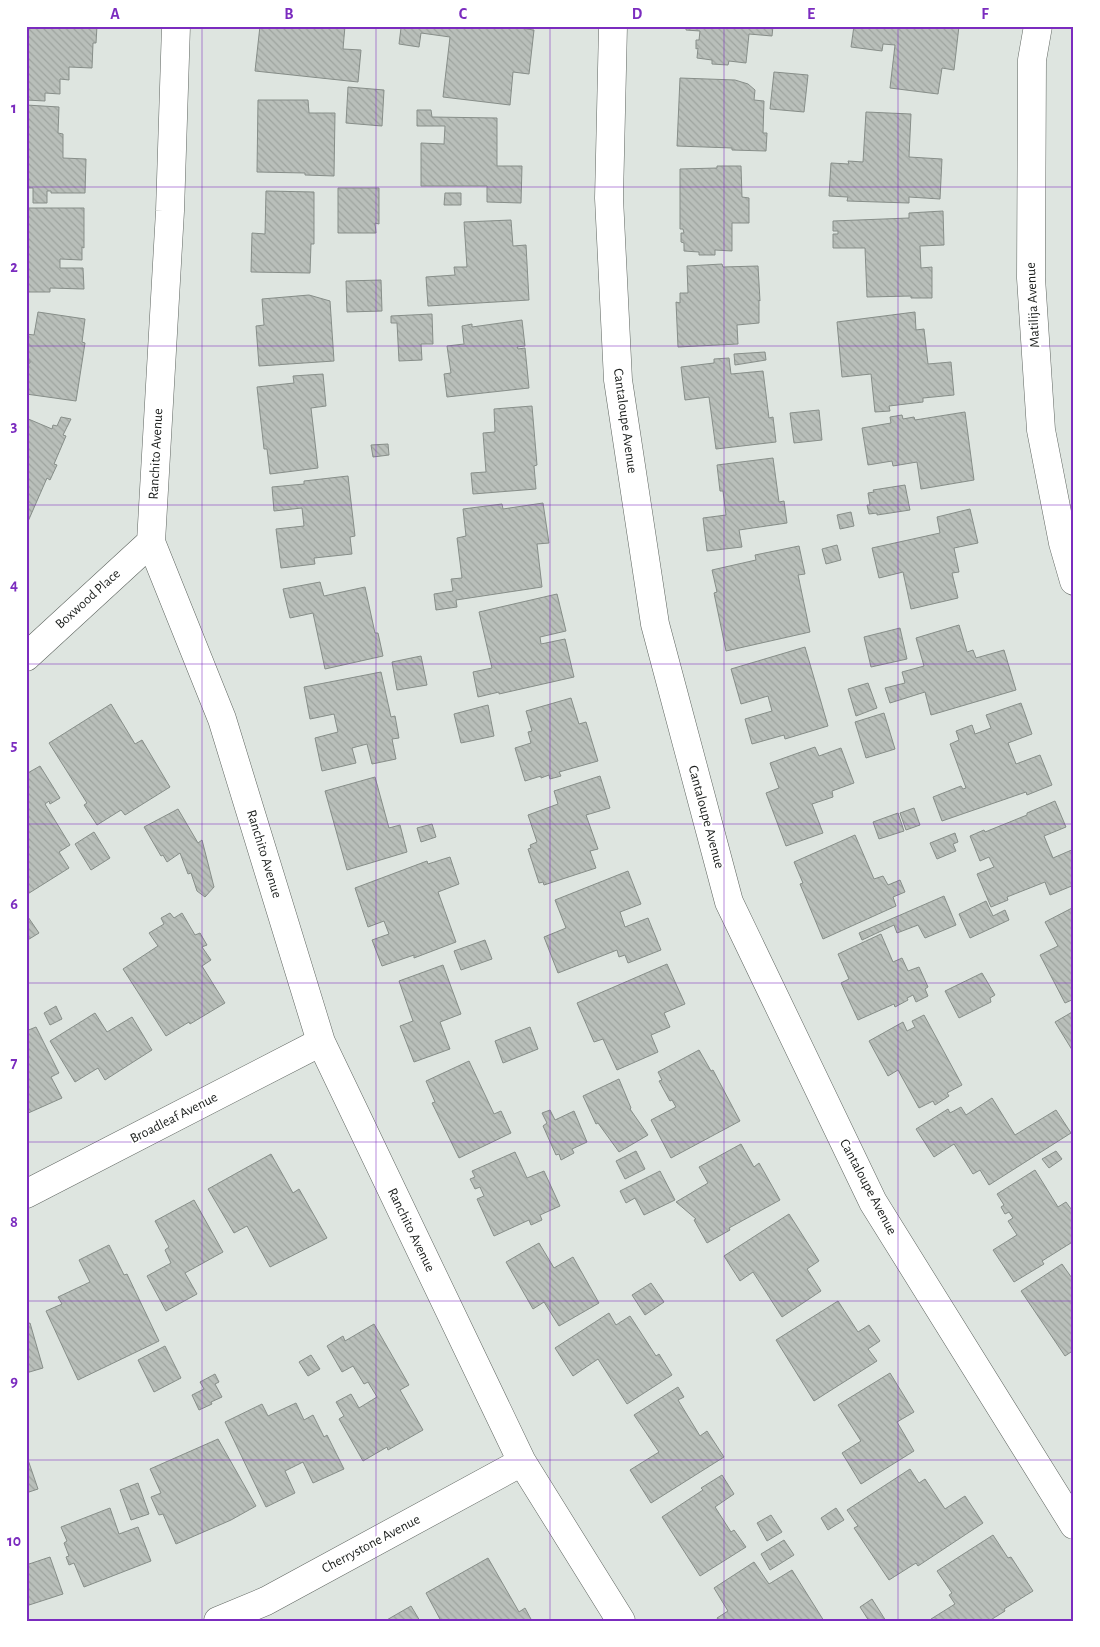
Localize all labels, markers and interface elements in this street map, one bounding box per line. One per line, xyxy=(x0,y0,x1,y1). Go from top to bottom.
text: A xyxy=(110,6,120,22)
text: B xyxy=(284,6,294,22)
text: C xyxy=(459,6,468,22)
text: D xyxy=(632,6,643,22)
text: E xyxy=(807,6,815,22)
text: F xyxy=(981,6,989,22)
text: 1 xyxy=(11,100,17,116)
text: 2 xyxy=(10,259,18,275)
street label: Matilija Avenue xyxy=(1024,262,1042,348)
street label: Cantaloupe Avenue xyxy=(611,368,639,474)
street label: Ranchito Avenue xyxy=(147,408,165,500)
text: 3 xyxy=(11,418,18,434)
street label: Boxwood Place xyxy=(53,566,123,632)
text: 4 xyxy=(10,577,18,593)
text: 5 xyxy=(11,737,18,753)
street label: Cantaloupe Avenue xyxy=(686,764,726,870)
street label: Ranchito Avenue xyxy=(244,808,284,900)
text: 6 xyxy=(10,896,18,912)
text: 7 xyxy=(11,1055,18,1071)
street label: Broadleaf Avenue xyxy=(128,1090,220,1146)
street label: Cantaloupe Avenue xyxy=(837,1137,899,1237)
street label: Ranchito Avenue xyxy=(385,1186,437,1274)
text: 8 xyxy=(10,1214,18,1230)
text: 9 xyxy=(10,1373,18,1389)
street label: Cherrystone Avenue xyxy=(320,1512,422,1576)
text: 10 xyxy=(7,1533,21,1549)

